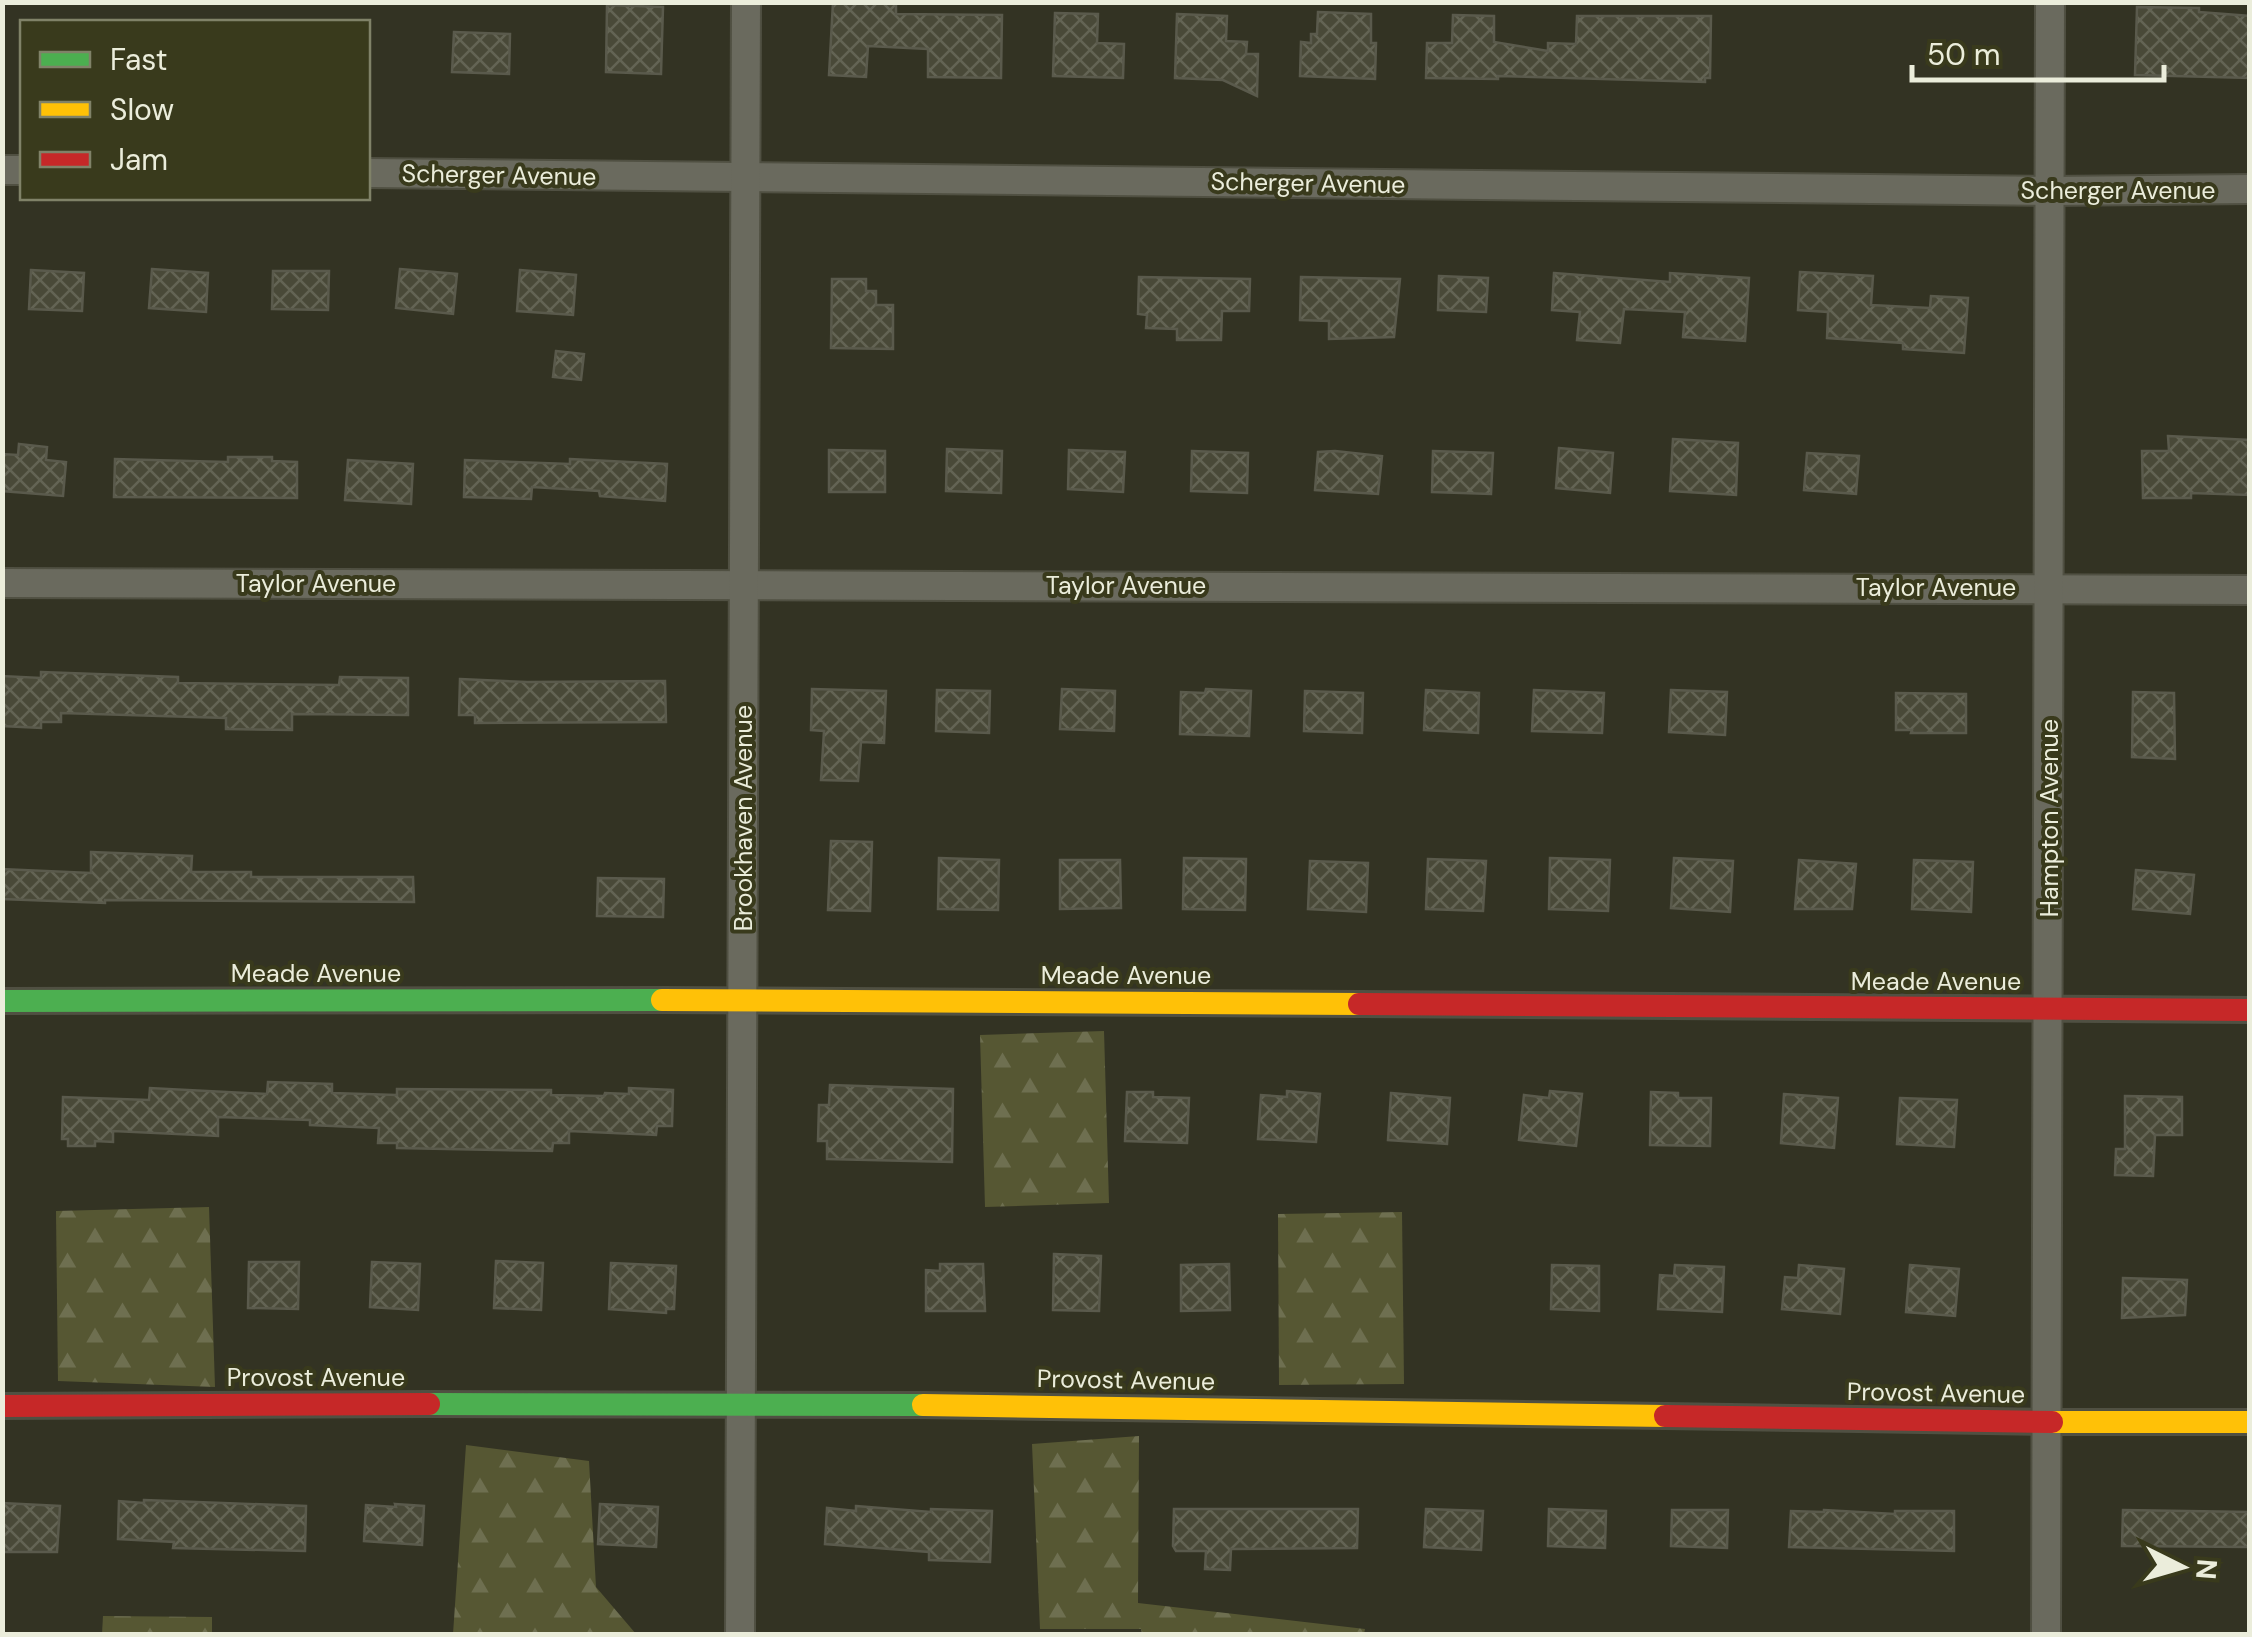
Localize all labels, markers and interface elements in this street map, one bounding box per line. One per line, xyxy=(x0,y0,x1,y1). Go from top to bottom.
legend xyxy=(20,20,370,200)
scale bar xyxy=(1912,20,2164,82)
text: 50 m xyxy=(1927,35,2001,74)
text: Fast xyxy=(110,40,168,79)
text: Slow xyxy=(110,90,174,129)
text: Jam xyxy=(110,140,168,179)
street label: Scherger Avenue xyxy=(401,157,597,193)
street label: Scherger Avenue xyxy=(1210,165,1406,201)
street label: Scherger Avenue xyxy=(2021,174,2215,207)
street label: Taylor Avenue xyxy=(236,567,396,600)
street label: Taylor Avenue xyxy=(1046,569,1206,602)
street label: Taylor Avenue xyxy=(1856,571,2016,604)
street label: Brookhaven Avenue xyxy=(727,705,760,931)
street label: Hampton Avenue xyxy=(2033,719,2066,917)
street label: Meade Avenue xyxy=(231,957,401,990)
street label: Meade Avenue xyxy=(1041,959,1211,992)
street label: Meade Avenue xyxy=(1851,965,2021,998)
street label: Provost Avenue xyxy=(227,1361,405,1394)
street label: Provost Avenue xyxy=(1037,1362,1215,1398)
street label: Provost Avenue xyxy=(1847,1375,2025,1411)
north arrow xyxy=(2132,1517,2232,1617)
text: N xyxy=(2187,1557,2226,1581)

